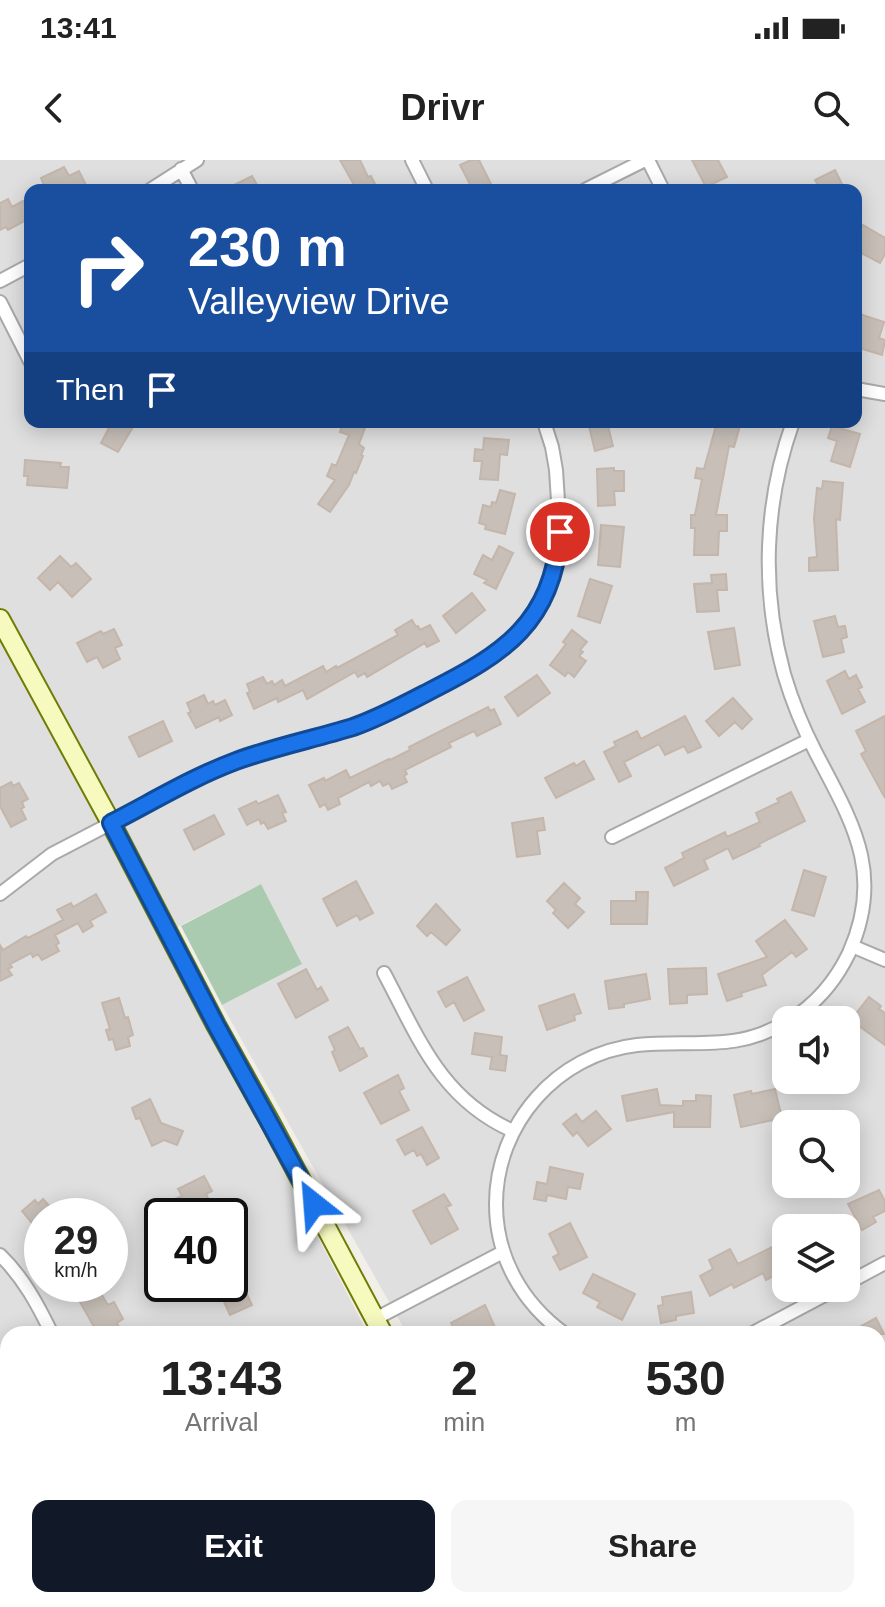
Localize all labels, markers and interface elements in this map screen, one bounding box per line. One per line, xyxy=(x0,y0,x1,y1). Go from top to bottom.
text: 13:41 xyxy=(40,11,117,44)
icon: back xyxy=(32,86,76,130)
icon: search xyxy=(809,86,853,130)
text: Drivr xyxy=(400,87,485,128)
text: 230 m xyxy=(188,215,347,278)
icon: right xyxy=(56,216,160,320)
text: Valleyview Drive xyxy=(188,281,449,322)
icon: arrive xyxy=(140,368,184,412)
text: Then xyxy=(56,373,124,406)
pin xyxy=(526,498,594,566)
icon: arrive xyxy=(538,510,582,554)
map controls xyxy=(772,1006,860,1302)
button: sound xyxy=(772,1006,860,1094)
button: search xyxy=(772,1110,860,1198)
position arrow xyxy=(272,1162,356,1246)
speed limit sign: 40 xyxy=(144,1198,248,1302)
button: layers xyxy=(772,1214,860,1302)
text: 29 xyxy=(54,1218,98,1262)
text: km/h xyxy=(54,1259,98,1281)
text: 13:43 xyxy=(160,1352,283,1405)
text: 2 xyxy=(451,1352,478,1405)
text: 530 xyxy=(646,1352,726,1405)
text: Arrival xyxy=(185,1407,259,1437)
text: min xyxy=(443,1407,485,1437)
text: m xyxy=(675,1407,696,1437)
button: Exit xyxy=(32,1500,435,1592)
button: Share xyxy=(451,1500,854,1592)

